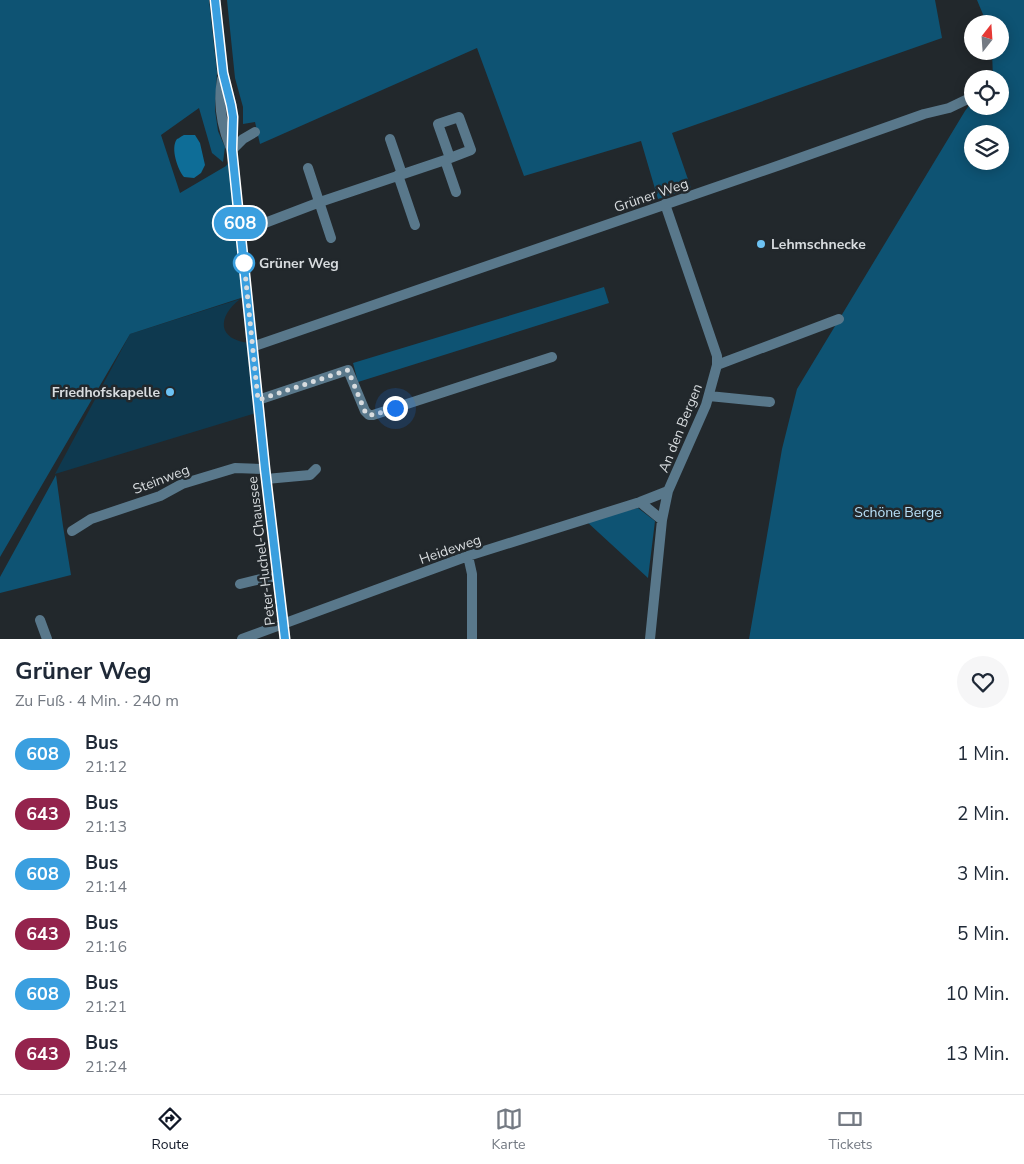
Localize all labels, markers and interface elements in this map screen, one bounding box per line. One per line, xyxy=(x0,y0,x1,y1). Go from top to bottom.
north arrow xyxy=(964,15,1009,60)
map controls xyxy=(964,15,1009,170)
button: locate xyxy=(964,70,1009,115)
button: layers xyxy=(964,125,1009,170)
street label: Grüner Weg xyxy=(612,174,691,217)
line badge: 608 xyxy=(211,207,269,239)
text: 608 xyxy=(224,211,256,235)
place label: Lehmschnecke xyxy=(771,235,866,254)
marker: Lehmschnecke xyxy=(755,238,767,250)
marker: Grüner Weg xyxy=(233,252,255,274)
place label: Grüner Weg xyxy=(259,254,339,273)
street label: An den Bergen xyxy=(654,381,707,475)
place label: Friedhofskapelle xyxy=(52,383,160,402)
marker: Friedhofskapelle xyxy=(164,386,176,398)
your location xyxy=(383,396,408,421)
street label: Steinweg xyxy=(130,460,192,499)
street label: Peter-Huchel-Chaussee xyxy=(243,475,280,627)
park label: Schöne Berge xyxy=(854,503,942,522)
street label: Heideweg xyxy=(417,530,484,569)
text: Grüner Weg xyxy=(15,655,152,687)
button: heart xyxy=(957,656,1009,708)
text: Zu Fuß · 4 Min. · 240 m xyxy=(15,690,179,712)
text: Bus xyxy=(85,730,118,756)
text: 1 Min. xyxy=(957,741,1009,767)
text: 608 xyxy=(26,742,59,766)
text: 21:12 xyxy=(85,756,127,778)
text: Bus xyxy=(85,790,118,816)
text: 2 Min. xyxy=(957,801,1009,827)
text: 643 xyxy=(26,802,59,826)
text: 21:13 xyxy=(85,816,127,838)
text: Bus xyxy=(85,850,118,876)
text: 3 Min. xyxy=(957,861,1009,887)
text: 608 xyxy=(26,862,59,886)
text: 21:14 xyxy=(85,876,127,898)
text: Bus xyxy=(85,910,118,936)
text: 5 Min. xyxy=(957,921,1009,947)
text: 643 xyxy=(26,922,59,946)
text: 21:16 xyxy=(85,936,127,958)
text: Bus xyxy=(85,970,118,996)
text: 10 Min. xyxy=(946,981,1009,1007)
text: 608 xyxy=(26,982,59,1006)
text: 21:21 xyxy=(85,996,127,1018)
text: Bus xyxy=(85,1030,118,1056)
text: 13 Min. xyxy=(946,1041,1009,1067)
text: 643 xyxy=(26,1042,59,1066)
text: 21:24 xyxy=(85,1056,127,1078)
tab: Route xyxy=(151,1105,189,1154)
tab: Karte xyxy=(492,1105,525,1154)
tab: Tickets xyxy=(828,1105,872,1154)

